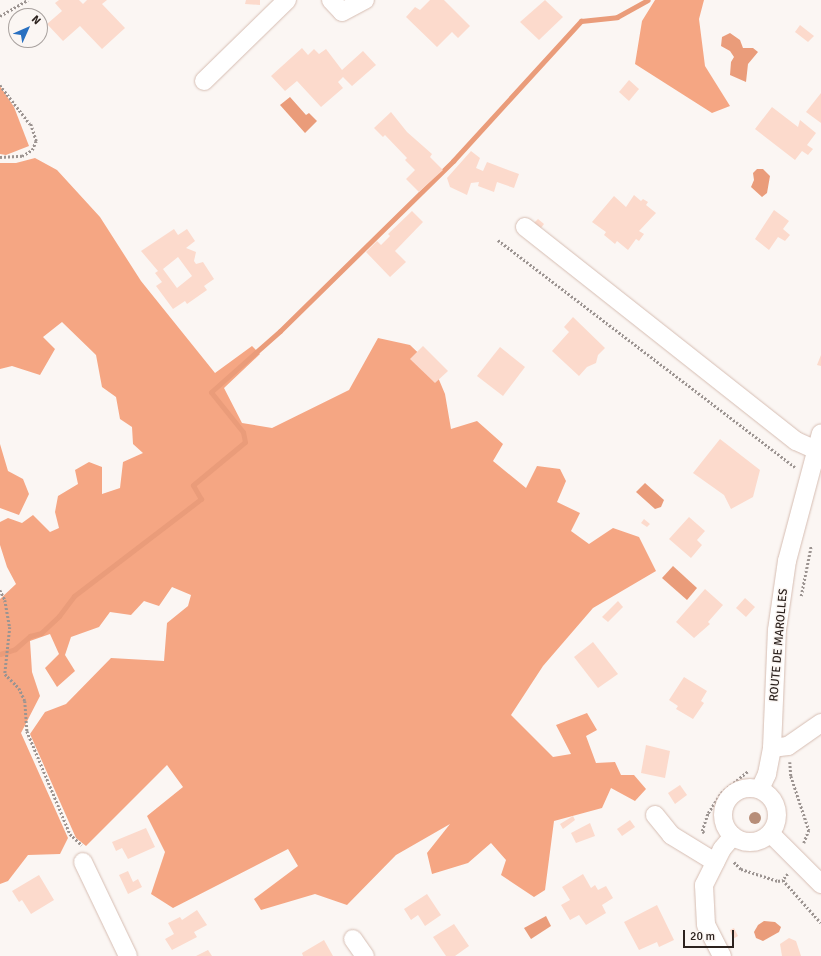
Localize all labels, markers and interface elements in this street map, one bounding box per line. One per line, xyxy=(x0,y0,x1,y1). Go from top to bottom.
north arrow xyxy=(8,8,48,48)
text: N xyxy=(29,13,43,27)
street label: ROUTE DE MAROLLES xyxy=(767,588,791,702)
scale bar xyxy=(685,922,736,948)
text: 20 m xyxy=(690,929,715,944)

